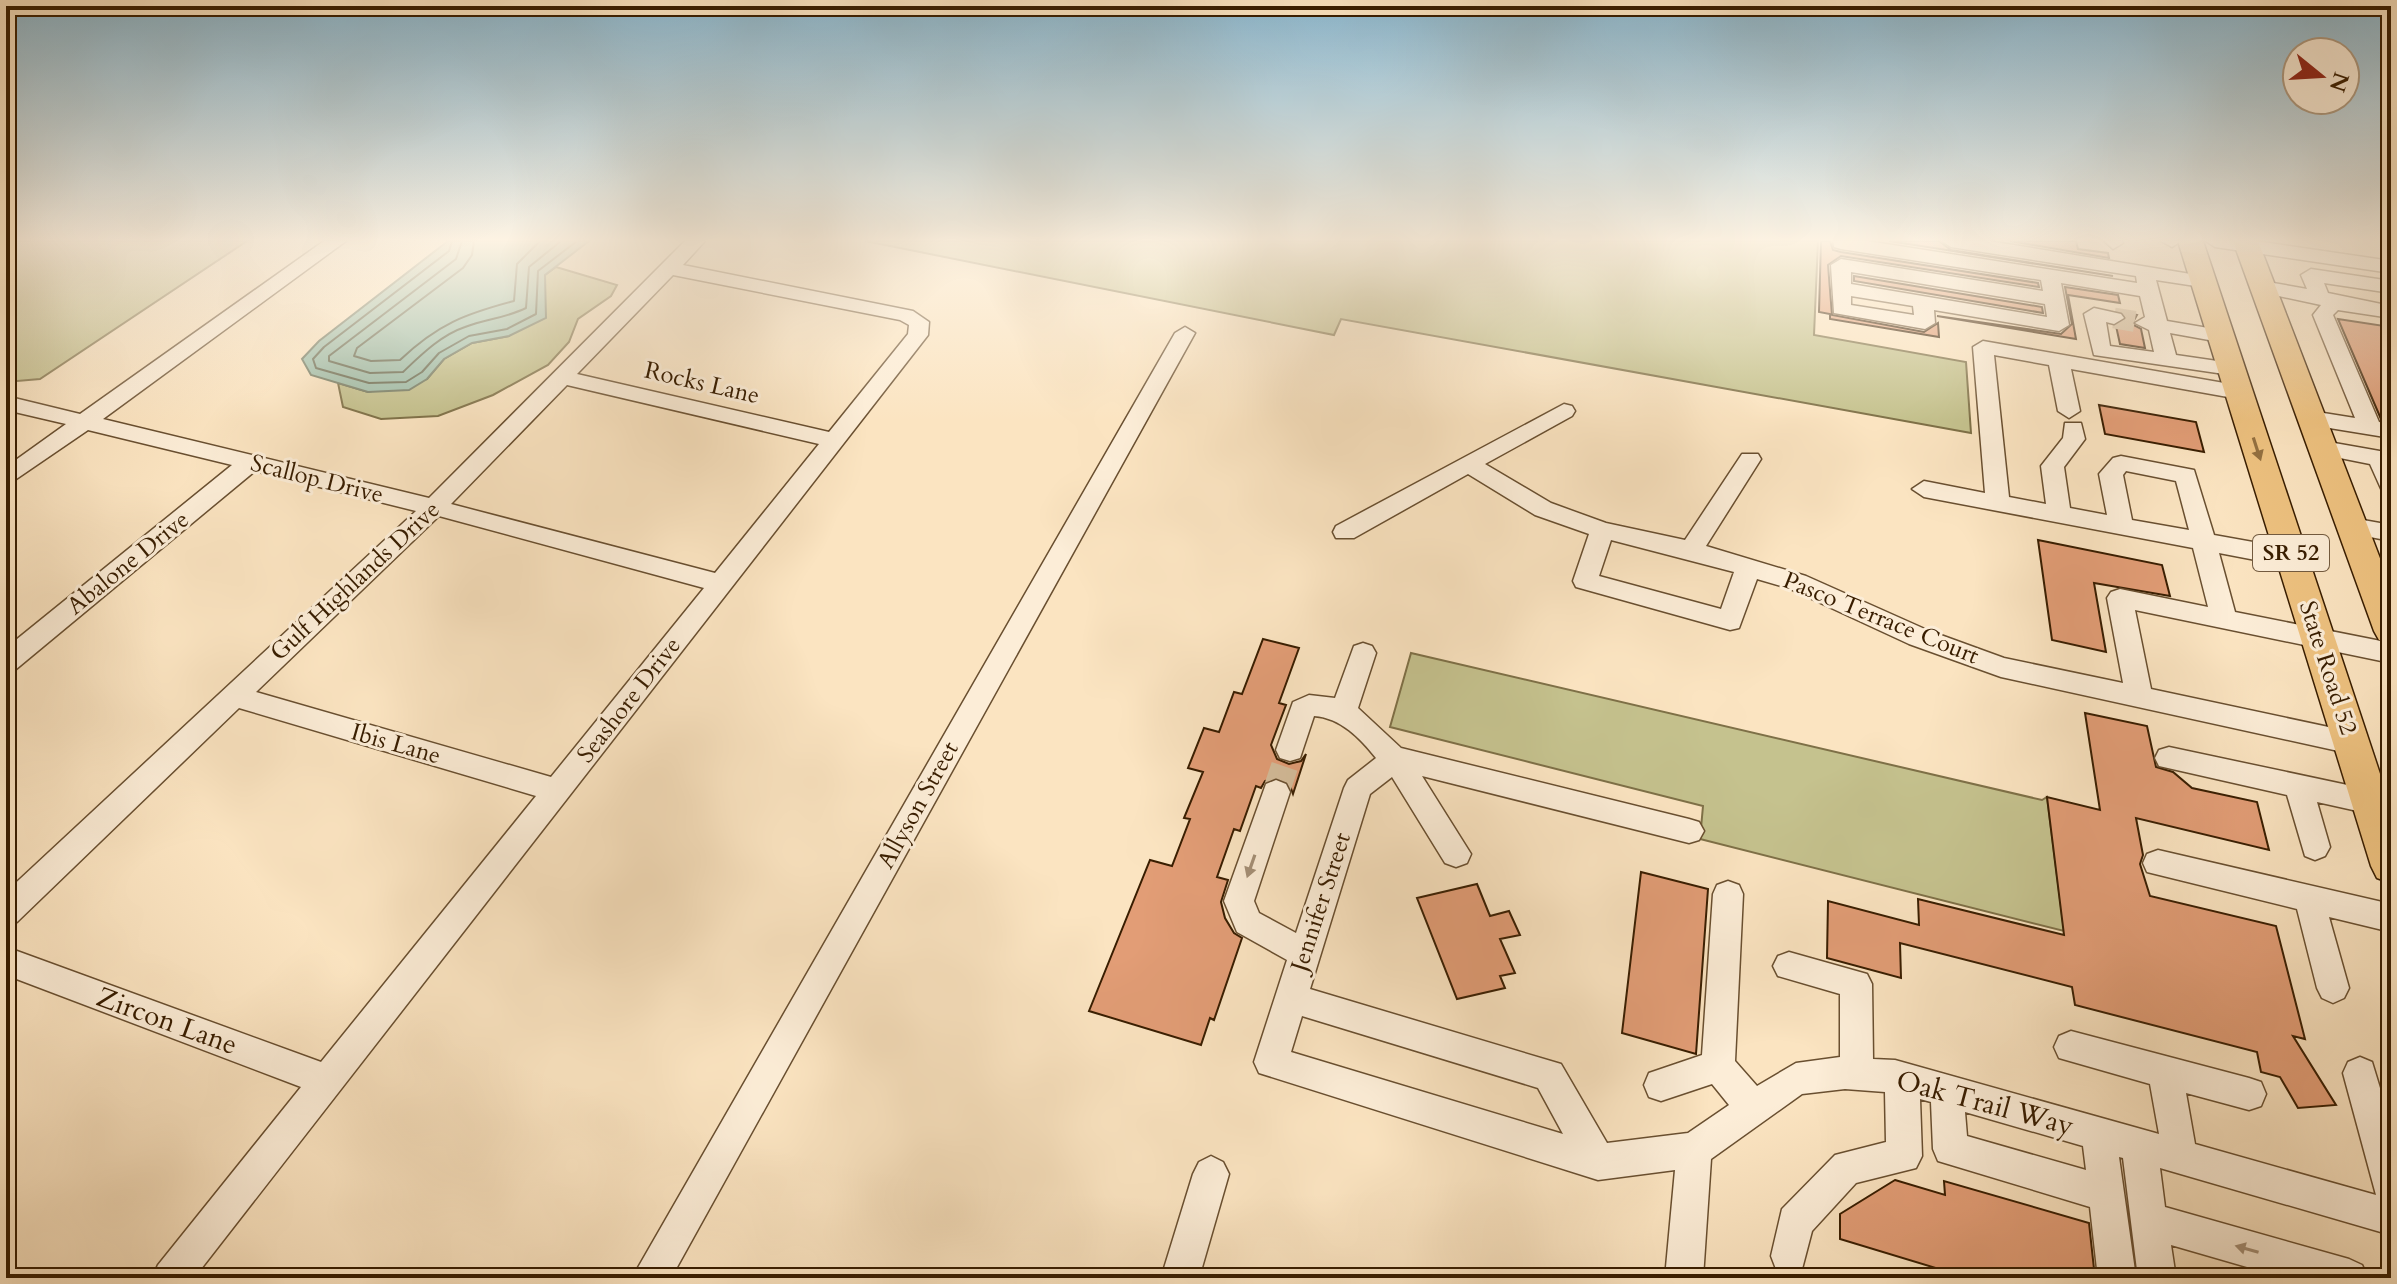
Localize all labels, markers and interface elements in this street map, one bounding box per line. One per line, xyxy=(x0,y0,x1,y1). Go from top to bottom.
north arrow xyxy=(2281,36,2361,116)
text: N xyxy=(2322,68,2356,96)
street label: Rocks Lane xyxy=(641,354,763,412)
one-way arrow xyxy=(2251,437,2264,461)
street label: Scallop Drive xyxy=(247,447,387,511)
street label: Gulf Highlands Drive xyxy=(263,494,447,668)
street label: Abalone Drive xyxy=(60,503,196,623)
road number: SR 52 xyxy=(2253,535,2329,571)
street label: Pasco Terrace Court xyxy=(1778,564,1984,672)
street label: State Road 52 xyxy=(2291,597,2365,739)
street label: Seashore Drive xyxy=(569,630,689,770)
street label: Ibis Lane xyxy=(347,715,445,773)
street label: Allyson Street xyxy=(869,735,967,875)
street label: Jennifer Street xyxy=(1282,828,1359,979)
one-way arrow xyxy=(1244,854,1257,878)
street label: Zircon Lane xyxy=(91,978,243,1064)
street label: Oak Trail Way xyxy=(1892,1061,2078,1145)
one-way arrow xyxy=(2235,1242,2259,1255)

